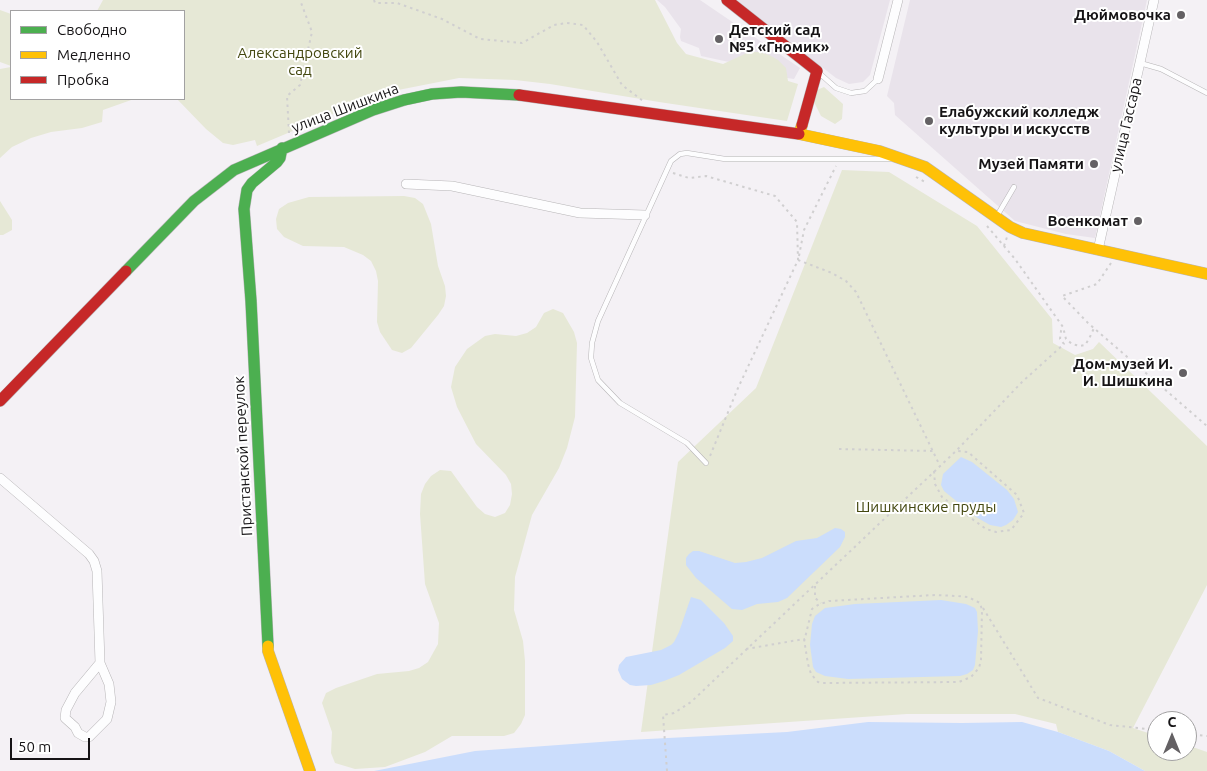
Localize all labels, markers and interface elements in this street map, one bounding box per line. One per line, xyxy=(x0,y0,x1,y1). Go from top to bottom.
place label: Дюймовочка xyxy=(1074,6,1171,24)
marker: Дюймовочка xyxy=(1175,9,1187,21)
legend xyxy=(10,10,185,100)
text: Свободно xyxy=(57,21,127,38)
place label: Детский сад №5 «Гномик» xyxy=(729,21,829,56)
marker: Детский сад №5 «Гномик» xyxy=(713,33,725,45)
park label: Александровский сад xyxy=(237,44,363,79)
text: Медленно xyxy=(57,46,131,63)
text: Пробка xyxy=(57,71,109,88)
street label: улица Гассара xyxy=(1106,76,1146,174)
street label: улица Шишкина xyxy=(289,79,401,137)
place label: Елабужский колледж культуры и искусств xyxy=(939,103,1099,138)
marker: Елабужский колледж культуры и искусств xyxy=(923,115,935,127)
place label: Музей Памяти xyxy=(978,155,1084,173)
marker: Музей Памяти xyxy=(1088,158,1100,170)
place label: Военкомат xyxy=(1047,212,1128,230)
marker: Военкомат xyxy=(1132,215,1144,227)
place label: Дом-музей И. И. Шишкина xyxy=(1073,355,1173,390)
marker: Дом-музей И. И. Шишкина xyxy=(1177,367,1189,379)
street label: Пристанской переулок xyxy=(230,376,256,536)
park label: Шишкинские пруды xyxy=(856,498,996,516)
north arrow xyxy=(1147,711,1197,761)
text: С xyxy=(1168,714,1176,730)
scale bar xyxy=(12,728,92,760)
text: 50 m xyxy=(18,738,51,755)

